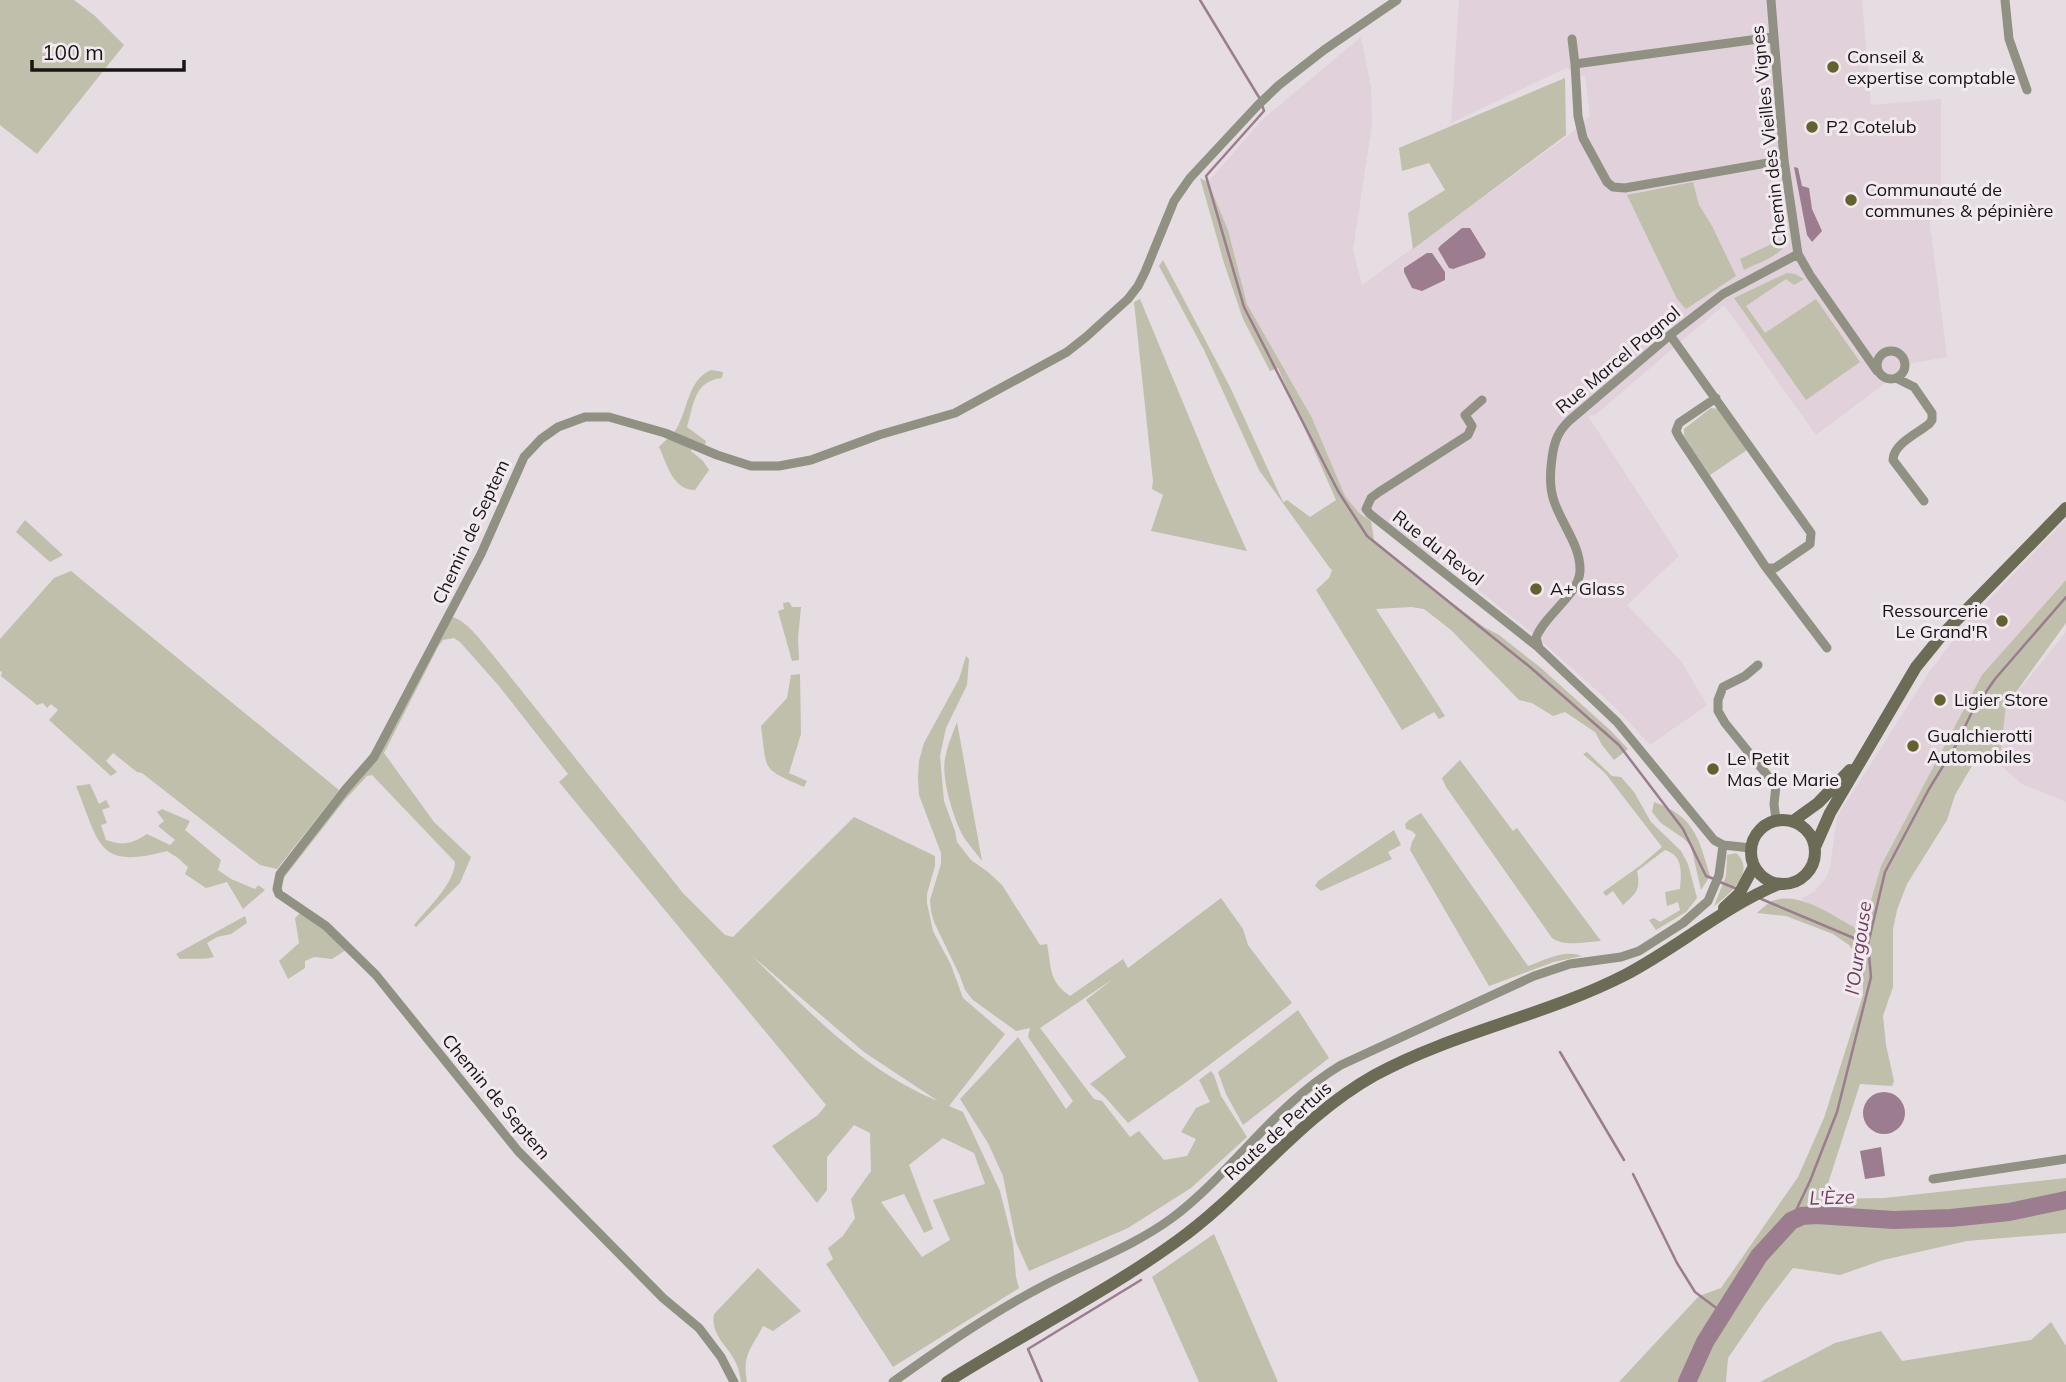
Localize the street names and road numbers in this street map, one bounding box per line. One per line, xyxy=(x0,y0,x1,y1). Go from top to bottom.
street label: Chemin des Vieilles Vignes xyxy=(1745,24,1792,248)
street label: Rue Marcel Pagnol xyxy=(1551,301,1685,418)
street label: Chemin de Septem xyxy=(427,456,514,608)
street label: Rue du Revol xyxy=(1388,505,1488,590)
street label: Chemin de Septem xyxy=(437,1029,556,1164)
street label: Route de Pertuis xyxy=(1219,1076,1336,1185)

